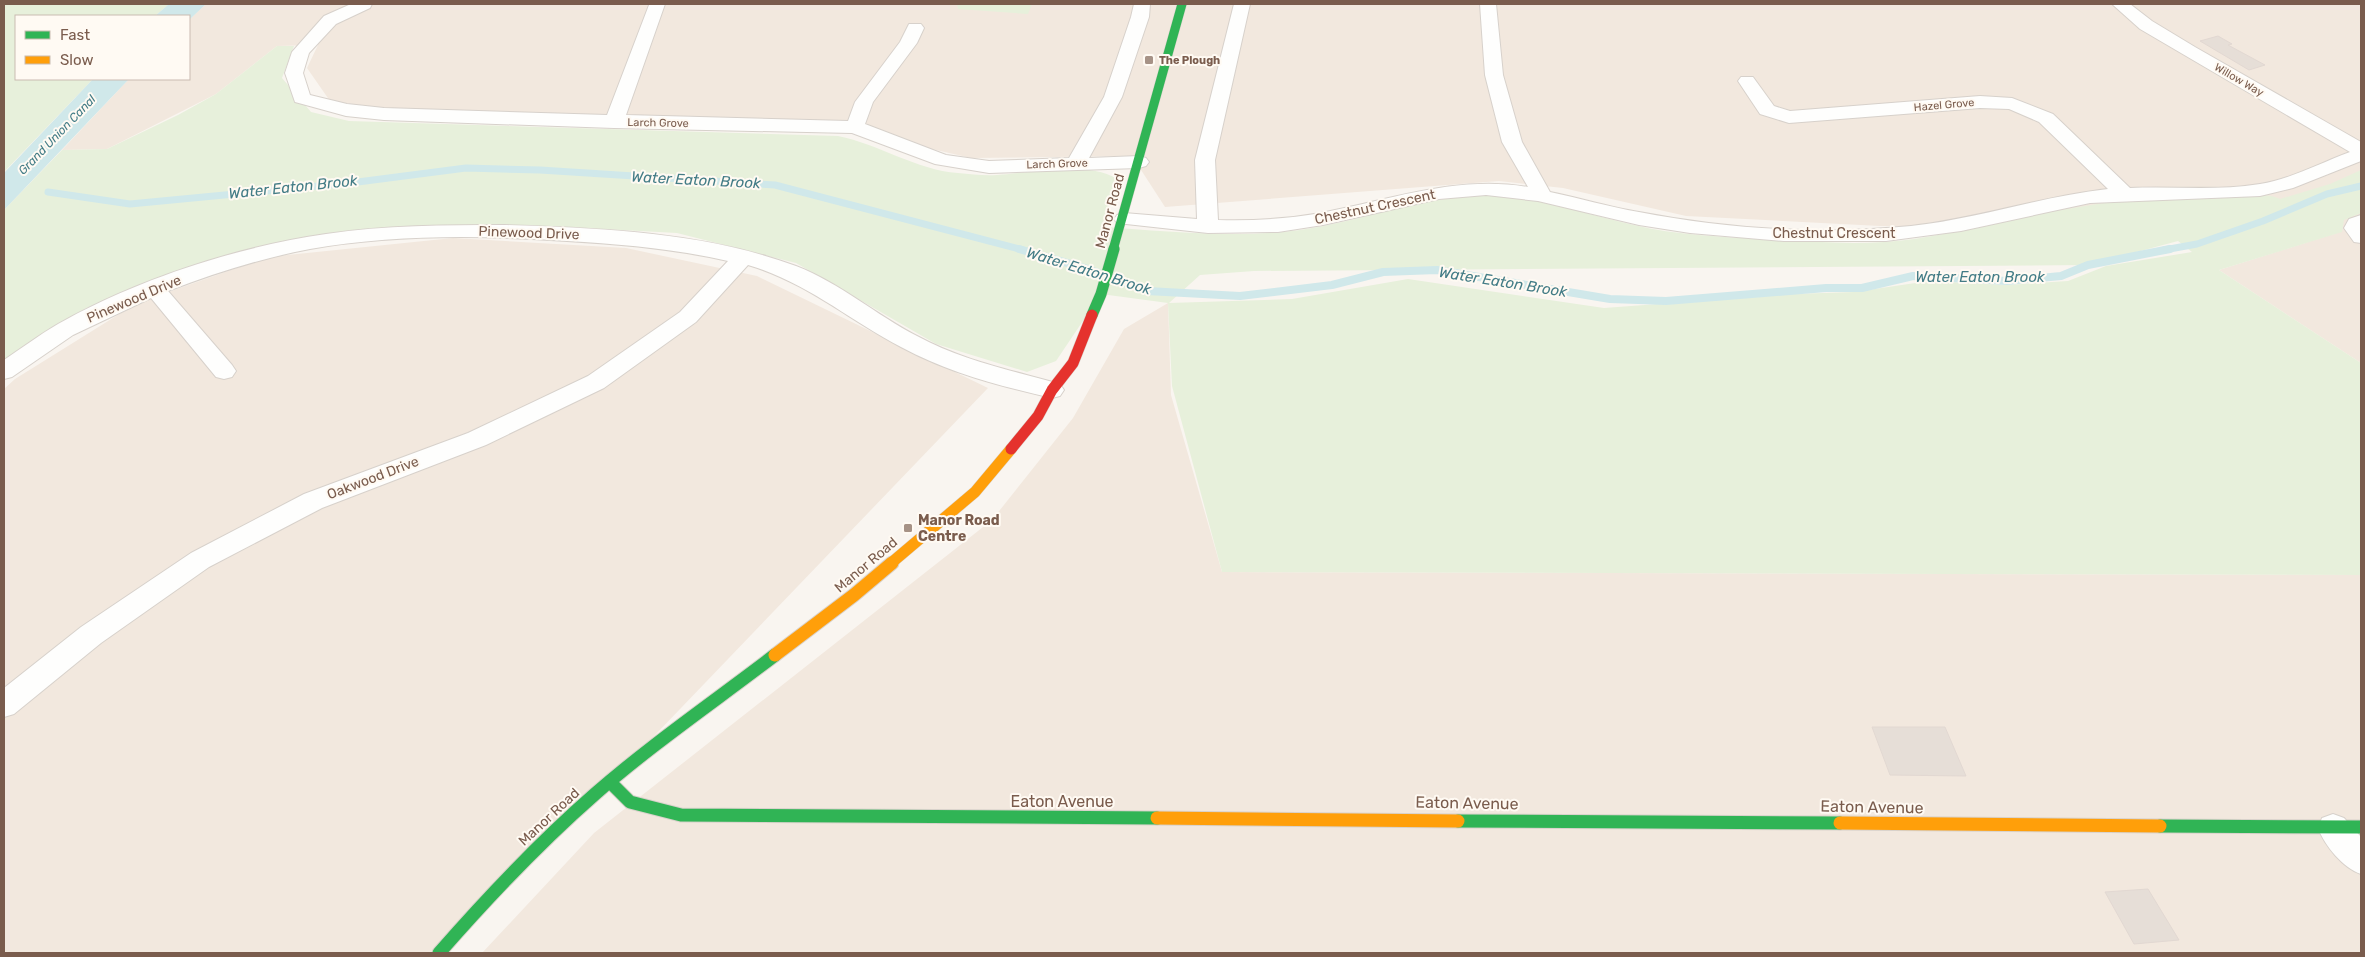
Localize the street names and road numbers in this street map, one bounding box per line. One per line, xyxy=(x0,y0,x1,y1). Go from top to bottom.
street label: Willow Way xyxy=(2212,61,2266,99)
street label: Hazel Grove xyxy=(1913,96,1975,114)
street label: Larch Grove xyxy=(627,116,689,130)
street label: Larch Grove xyxy=(1026,156,1088,172)
street label: Manor Road xyxy=(1092,172,1128,250)
street label: Chestnut Crescent xyxy=(1313,186,1437,228)
street label: Pinewood Drive xyxy=(478,223,580,243)
street label: Chestnut Crescent xyxy=(1772,225,1896,242)
street label: Pinewood Drive xyxy=(84,271,184,327)
street label: Oakwood Drive xyxy=(325,453,421,503)
street label: Manor Road xyxy=(831,534,901,596)
street label: Manor Road xyxy=(515,785,583,849)
street label: Eaton Avenue xyxy=(1010,792,1114,811)
street label: Eaton Avenue xyxy=(1415,793,1519,813)
street label: Eaton Avenue xyxy=(1820,797,1924,817)

